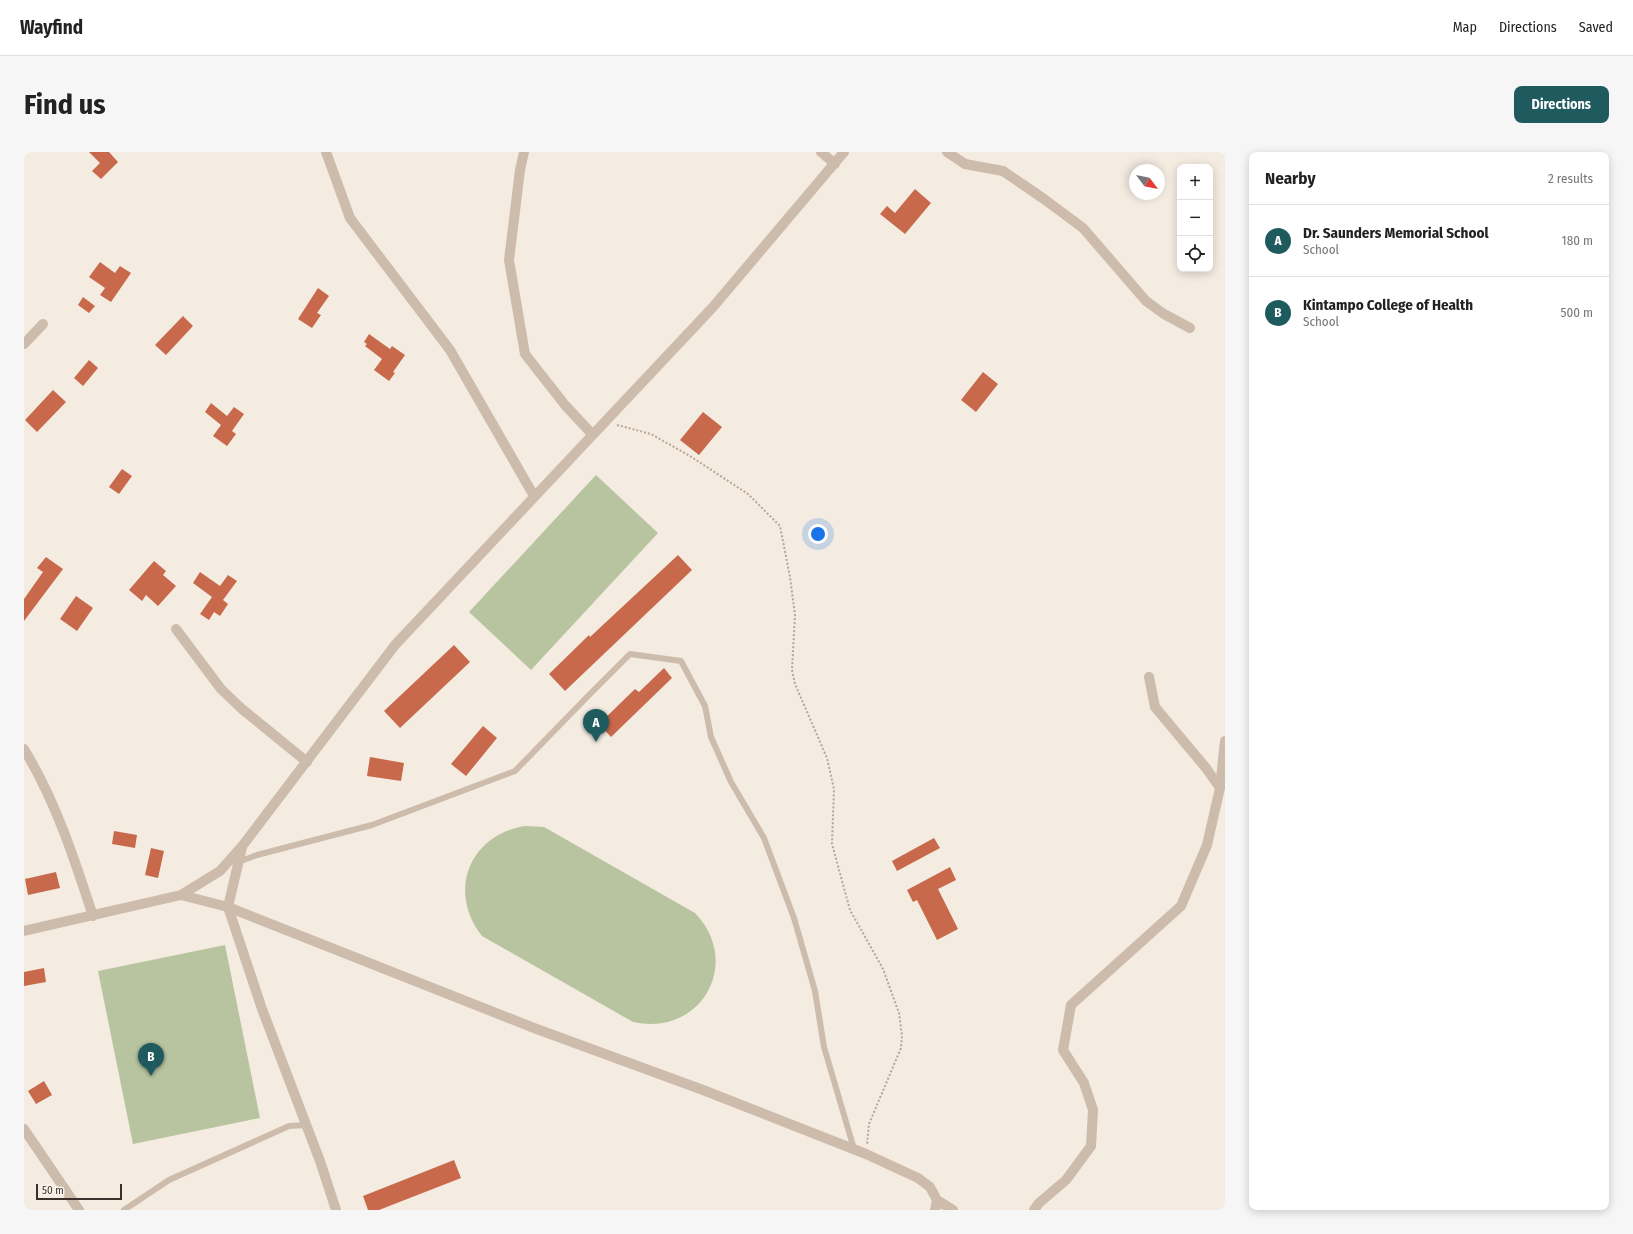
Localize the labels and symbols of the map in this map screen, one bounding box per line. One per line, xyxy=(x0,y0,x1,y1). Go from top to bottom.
north arrow xyxy=(1129,164,1165,200)
your location xyxy=(808,524,828,544)
pin: A xyxy=(583,709,609,742)
pin: B xyxy=(138,1043,164,1076)
scale bar xyxy=(36,1182,122,1201)

